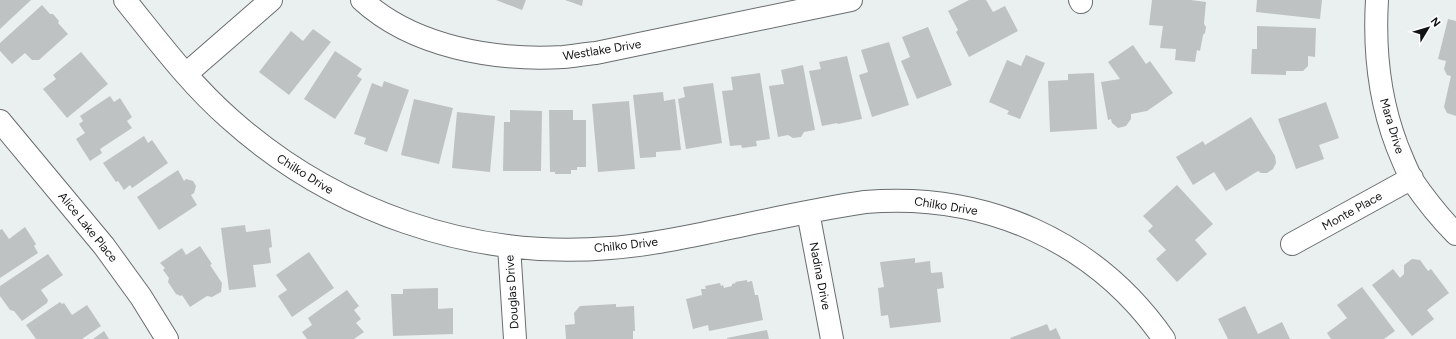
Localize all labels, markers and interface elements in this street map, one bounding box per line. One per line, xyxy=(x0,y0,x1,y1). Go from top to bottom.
north arrow xyxy=(1408,8,1448,48)
text: N xyxy=(1428,15,1443,30)
street label: Westlake Drive xyxy=(562,37,643,63)
street label: Mara Drive xyxy=(1377,97,1407,156)
street label: Chilko Drive xyxy=(274,151,336,197)
street label: Alice Lake Place xyxy=(56,189,121,265)
street label: Monte Place xyxy=(1319,189,1385,233)
street label: Chilko Drive xyxy=(913,194,979,218)
street label: Chilko Drive xyxy=(593,235,659,255)
street label: Nadina Drive xyxy=(807,241,834,312)
street label: Douglas Drive xyxy=(502,254,522,329)

